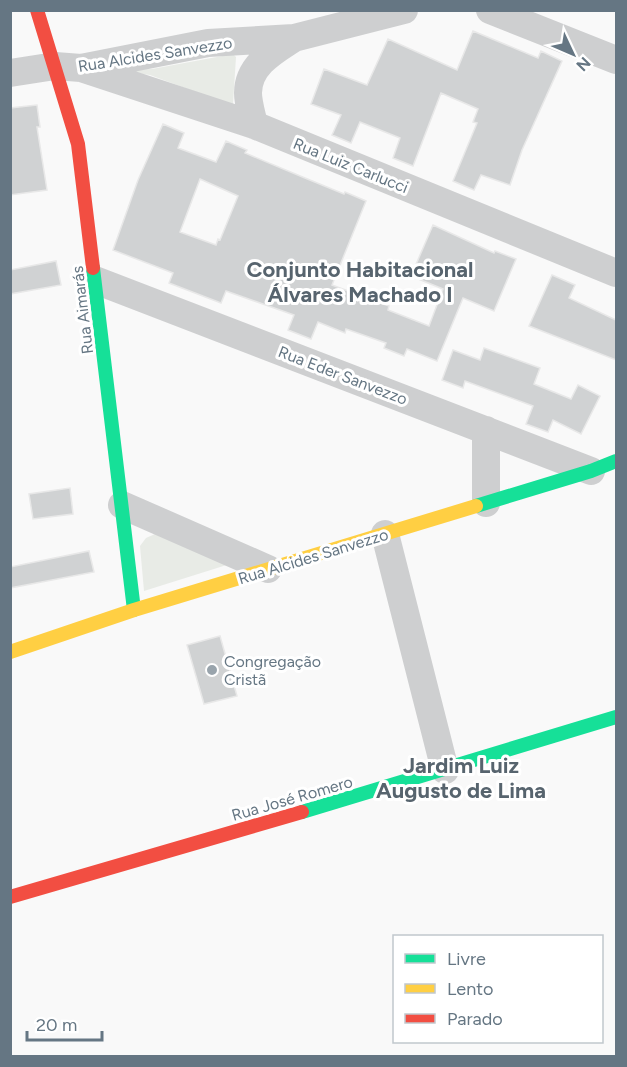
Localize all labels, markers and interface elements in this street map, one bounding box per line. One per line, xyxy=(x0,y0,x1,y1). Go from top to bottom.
north arrow xyxy=(543,24,603,84)
street label: Rua Alcides Sanvezzo xyxy=(77,33,234,76)
text: N xyxy=(572,53,595,75)
street label: Rua Luiz Carlucci xyxy=(291,134,411,197)
district label: Conjunto Habitacional Álvares Machado I xyxy=(247,256,473,308)
street label: Rua Aimarás xyxy=(68,265,97,355)
street label: Rua Eder Sanvezzo xyxy=(276,342,410,409)
street label: Rua Alcides Sanvezzo xyxy=(236,525,390,588)
place label: Congregação Cristã xyxy=(224,652,321,689)
marker: Congregação Cristã xyxy=(205,663,219,677)
district label: Jardim Luiz Augusto de Lima xyxy=(376,752,546,804)
street label: Rua José Romero xyxy=(229,772,355,825)
legend xyxy=(393,935,603,1043)
text: Livre xyxy=(447,948,486,970)
text: Lento xyxy=(447,978,493,1000)
scale bar xyxy=(27,1004,102,1042)
text: Parado xyxy=(447,1008,503,1030)
text: 20 m xyxy=(36,1014,77,1036)

